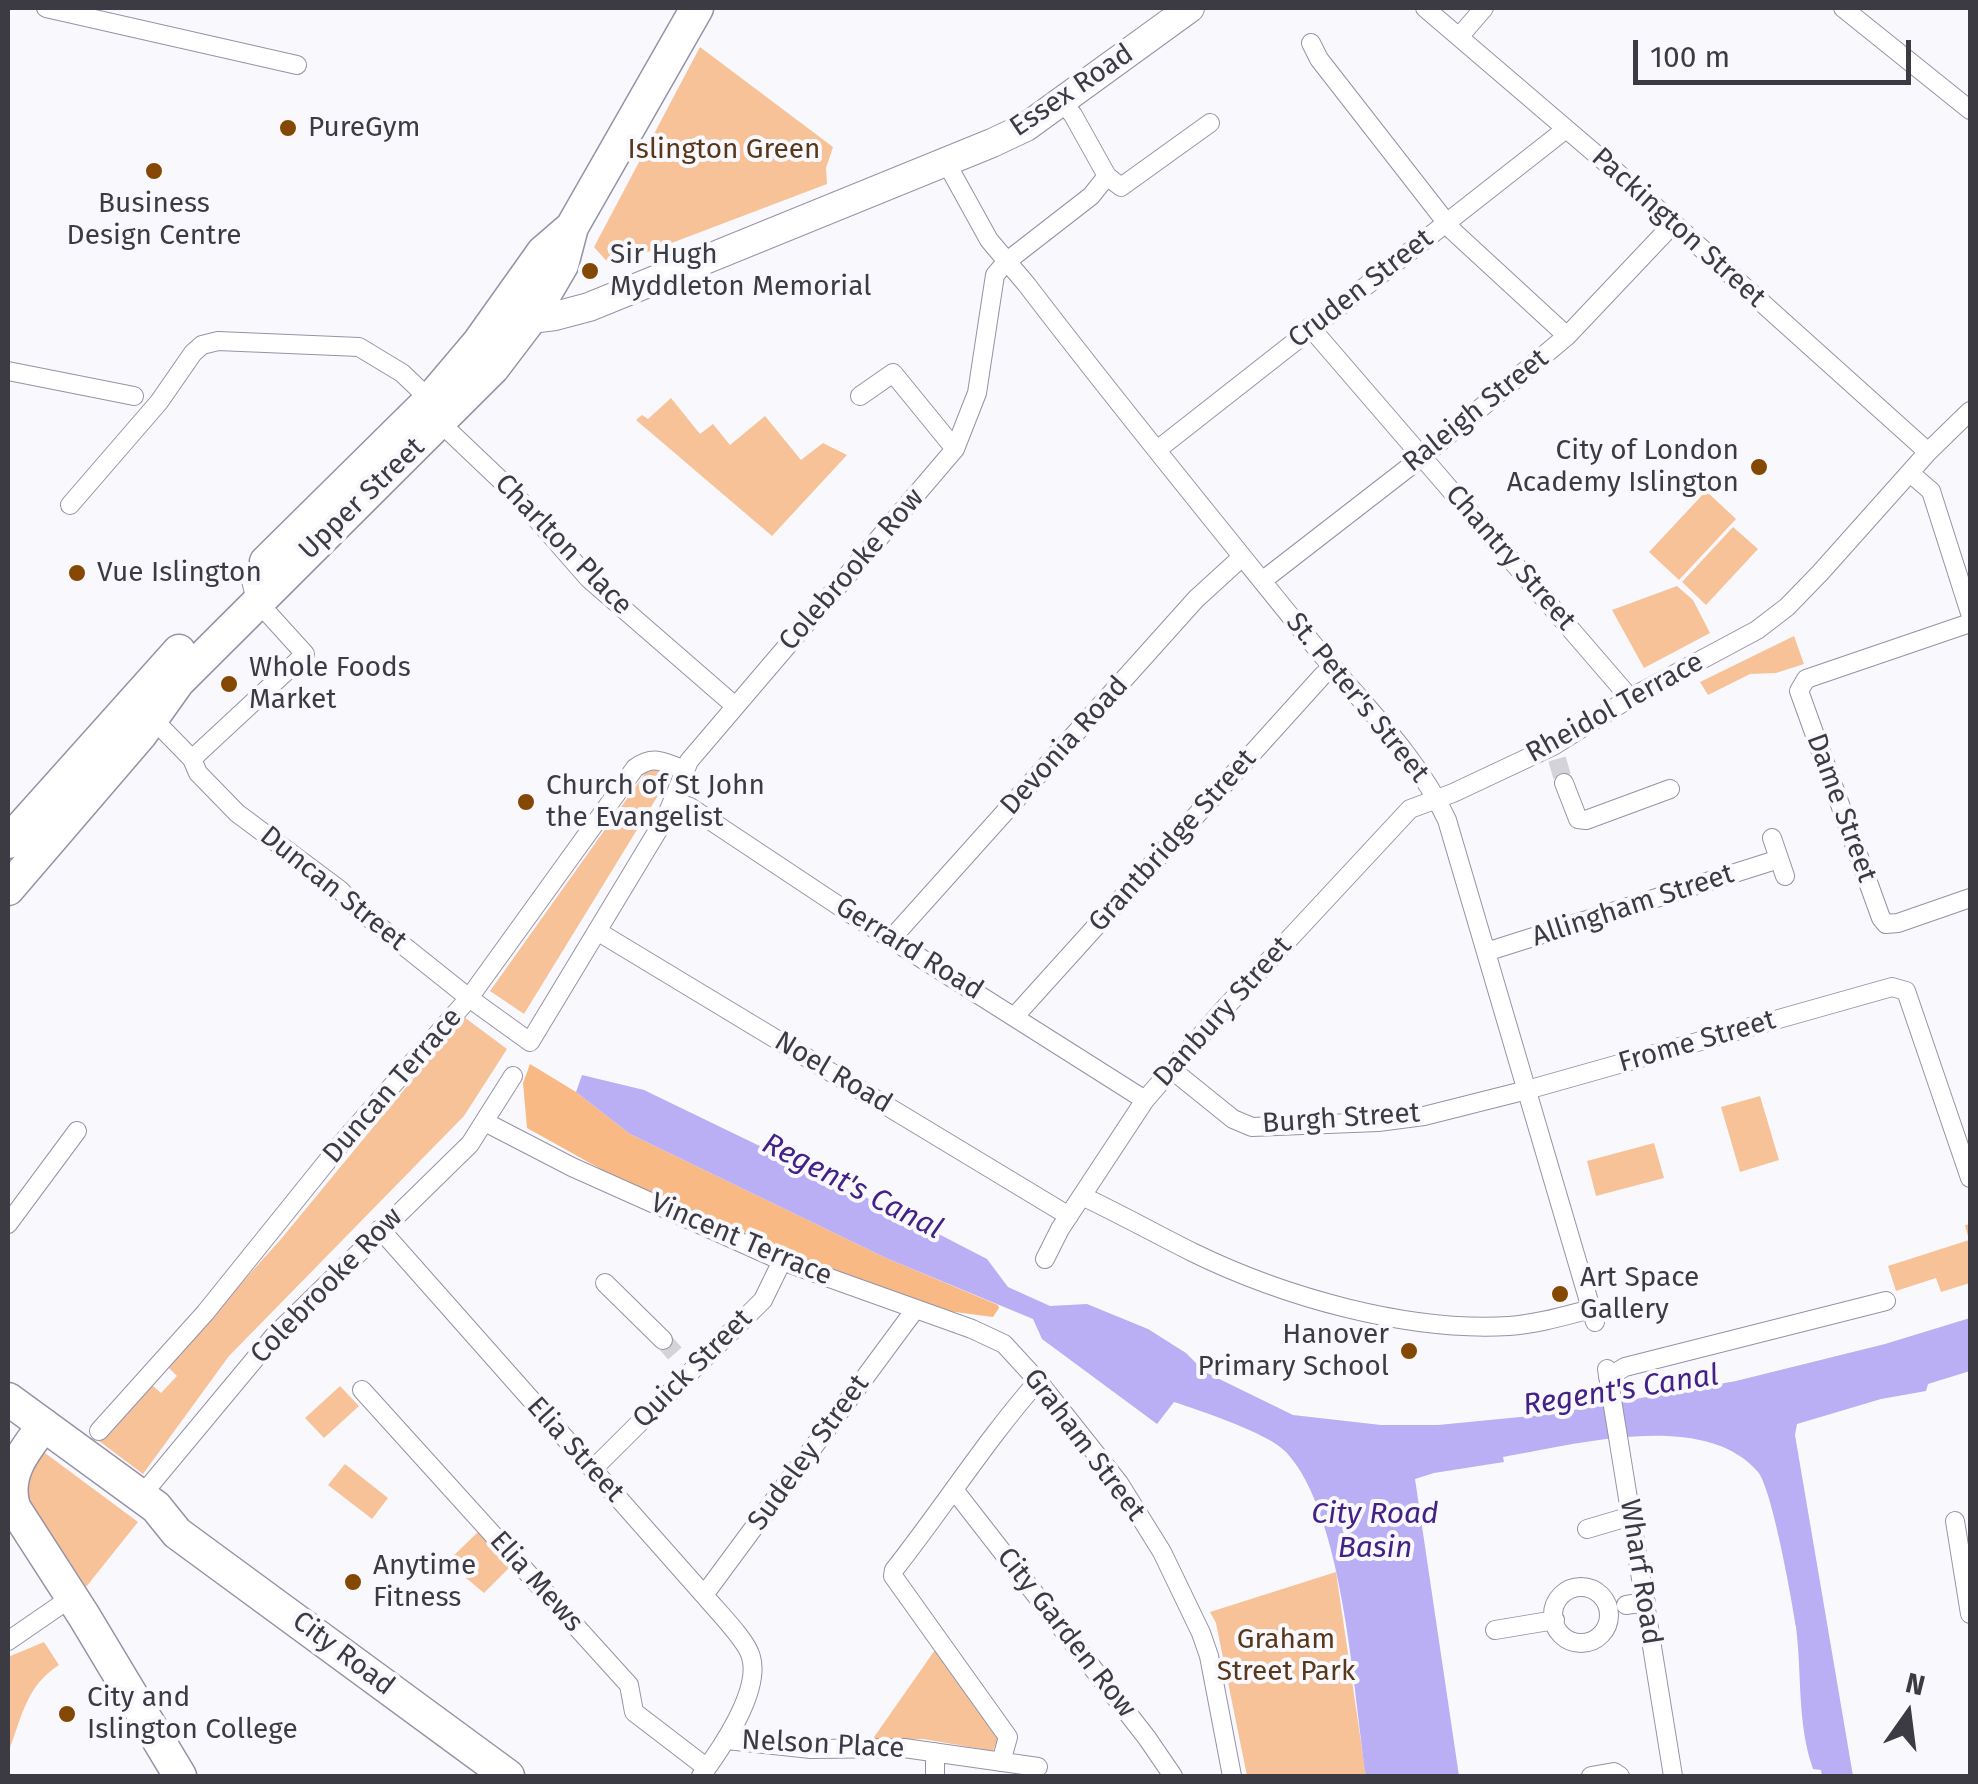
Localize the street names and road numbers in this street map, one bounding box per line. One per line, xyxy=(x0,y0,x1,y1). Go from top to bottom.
street label: Essex Road xyxy=(1004,38,1140,144)
street label: Packington Street xyxy=(1584,141,1772,315)
street label: Cruden Street xyxy=(1282,222,1440,356)
street label: Raleigh Street xyxy=(1397,342,1555,480)
street label: Upper Street xyxy=(292,431,432,567)
street label: Charlton Place xyxy=(487,467,639,623)
street label: Chantry Street xyxy=(1438,478,1582,638)
street label: Colebrooke Row xyxy=(772,482,932,658)
street label: St. Peter's Street xyxy=(1278,606,1436,790)
street label: Rheidol Terrace xyxy=(1521,645,1709,771)
street label: Devonia Road xyxy=(994,670,1136,822)
street label: Dame Street xyxy=(1799,729,1883,887)
street label: Grantbridge Street xyxy=(1082,743,1264,939)
street label: Duncan Street xyxy=(253,820,413,958)
street label: Allingham Street xyxy=(1528,858,1738,954)
street label: Gerrard Road xyxy=(829,890,989,1008)
street label: Danbury Street xyxy=(1147,930,1299,1094)
street label: Duncan Terrace xyxy=(316,1001,470,1171)
street label: Frome Street xyxy=(1615,1004,1779,1080)
street label: Noel Road xyxy=(768,1025,898,1121)
street label: Burgh Street xyxy=(1261,1097,1421,1141)
street label: Vincent Terrace xyxy=(645,1187,837,1293)
street label: Colebrooke Row xyxy=(244,1201,410,1371)
street label: Quick Street xyxy=(626,1302,760,1436)
street label: Graham Street xyxy=(1016,1362,1152,1528)
street label: Sudeley Street xyxy=(741,1369,877,1537)
street label: Elia Street xyxy=(519,1391,631,1509)
street label: Wharf Road xyxy=(1612,1497,1668,1647)
street label: Elia Mews xyxy=(482,1525,590,1639)
street label: City Garden Row xyxy=(989,1541,1143,1725)
street label: City Road xyxy=(285,1605,401,1703)
street label: Nelson Place xyxy=(741,1724,905,1766)

